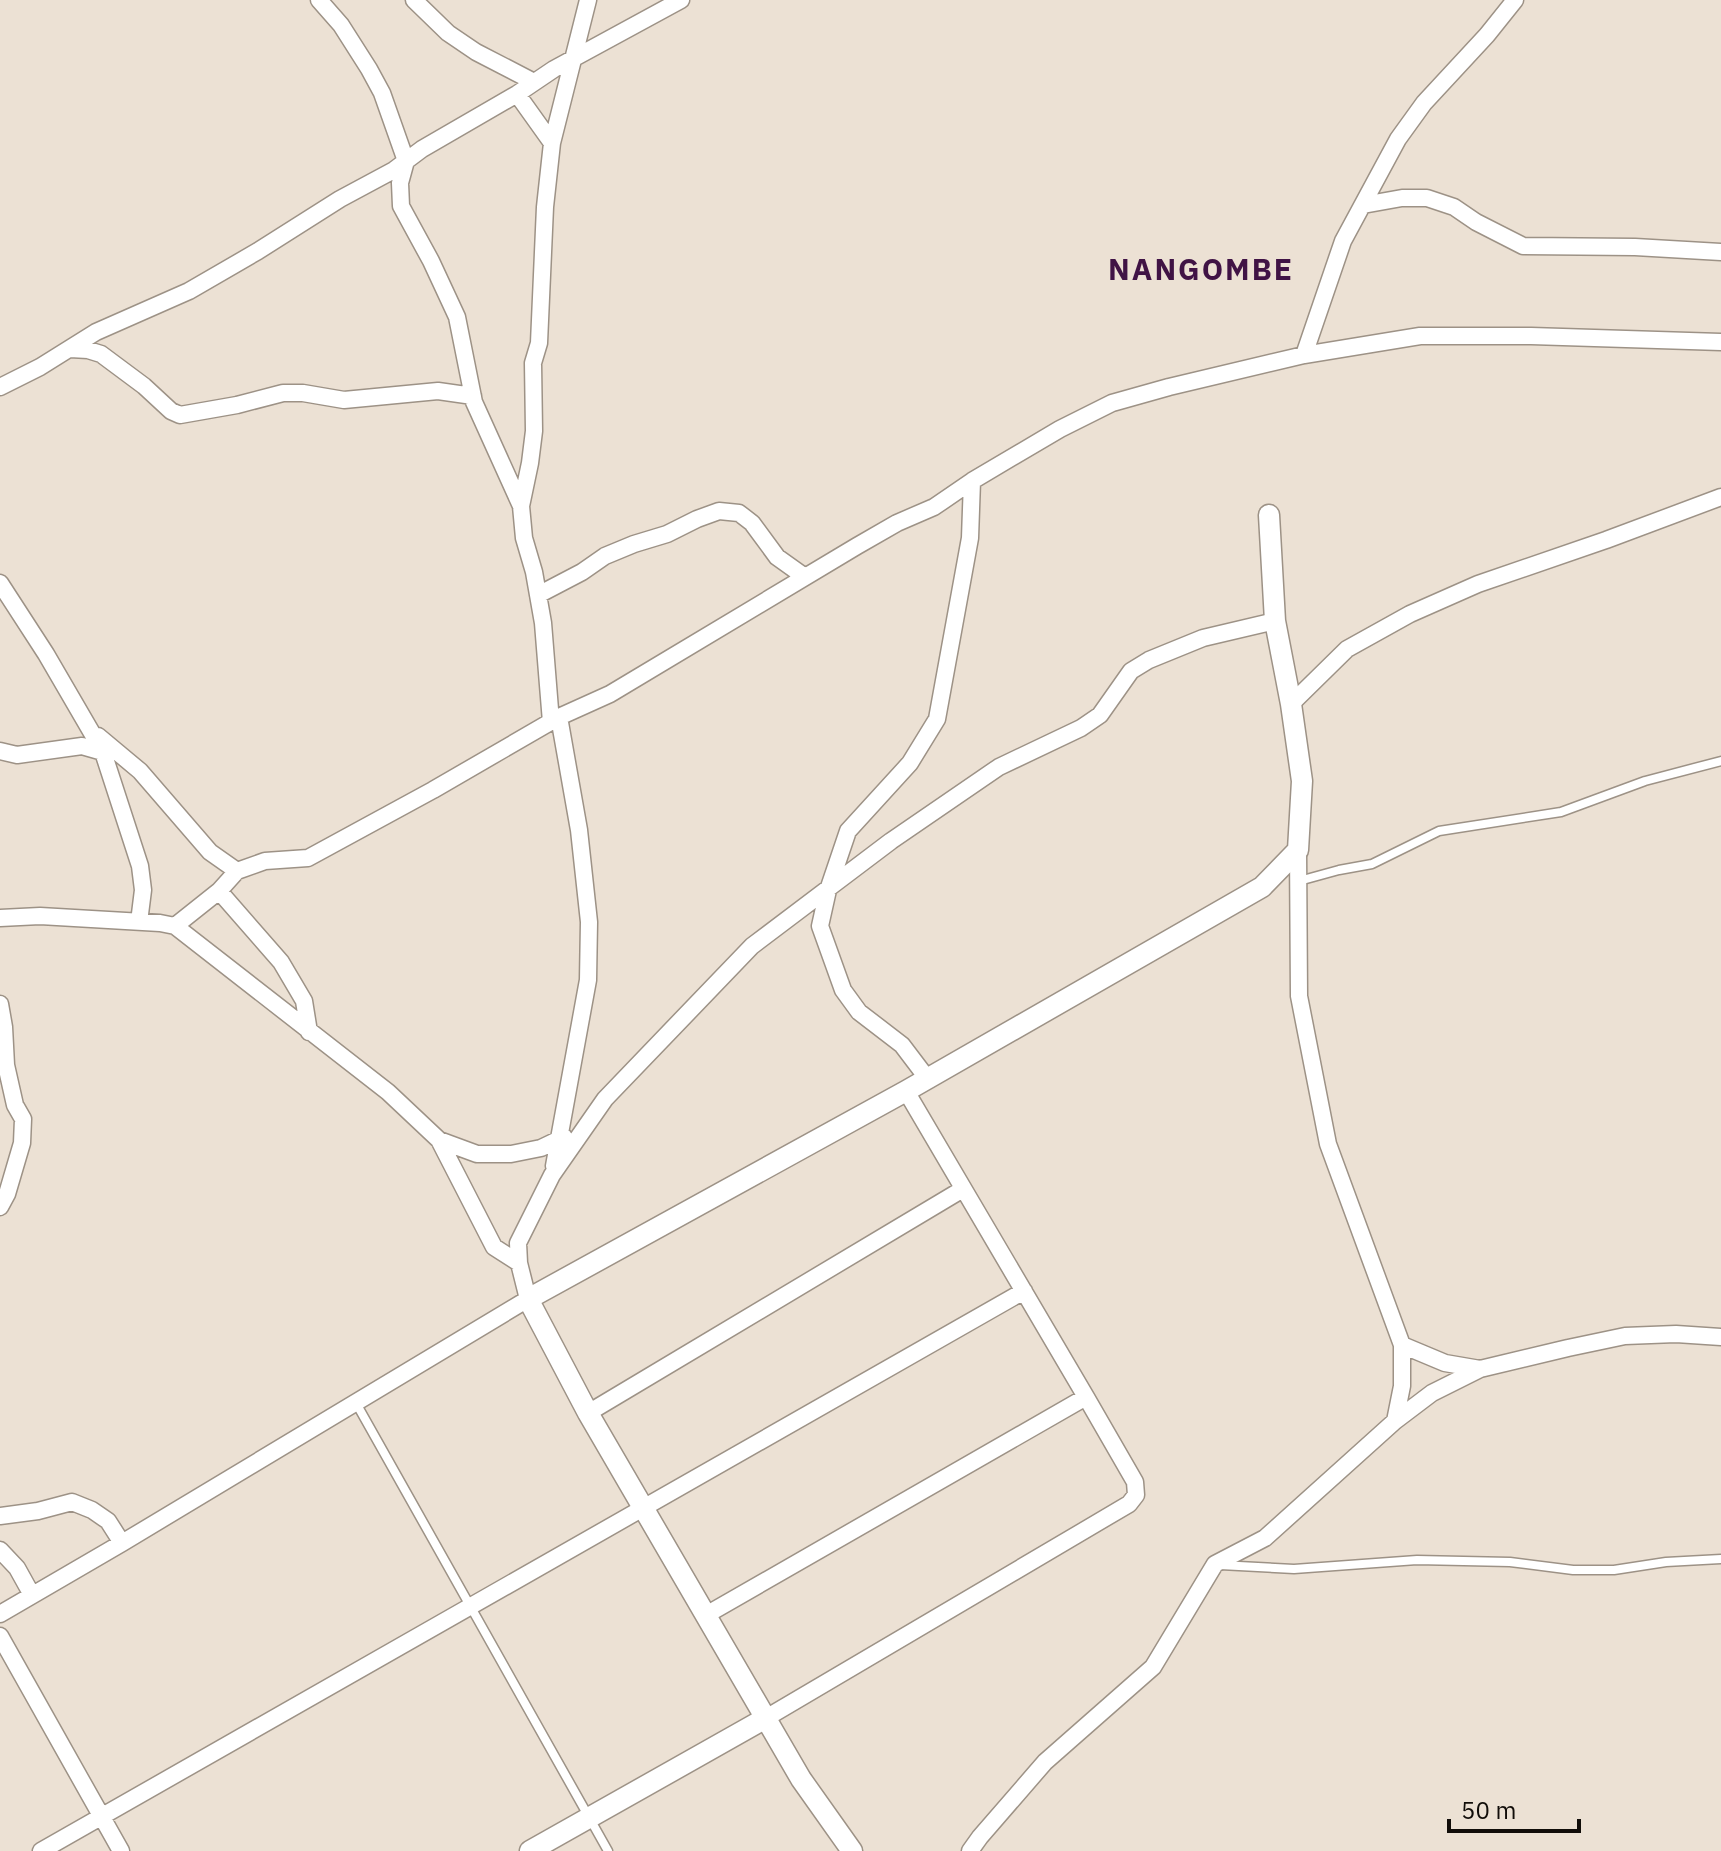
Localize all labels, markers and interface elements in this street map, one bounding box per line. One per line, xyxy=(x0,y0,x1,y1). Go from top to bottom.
district label: NANGOMBE xyxy=(1108,249,1294,288)
scale bar xyxy=(1449,1783,1579,1833)
text: 50 m xyxy=(1461,1794,1516,1826)

